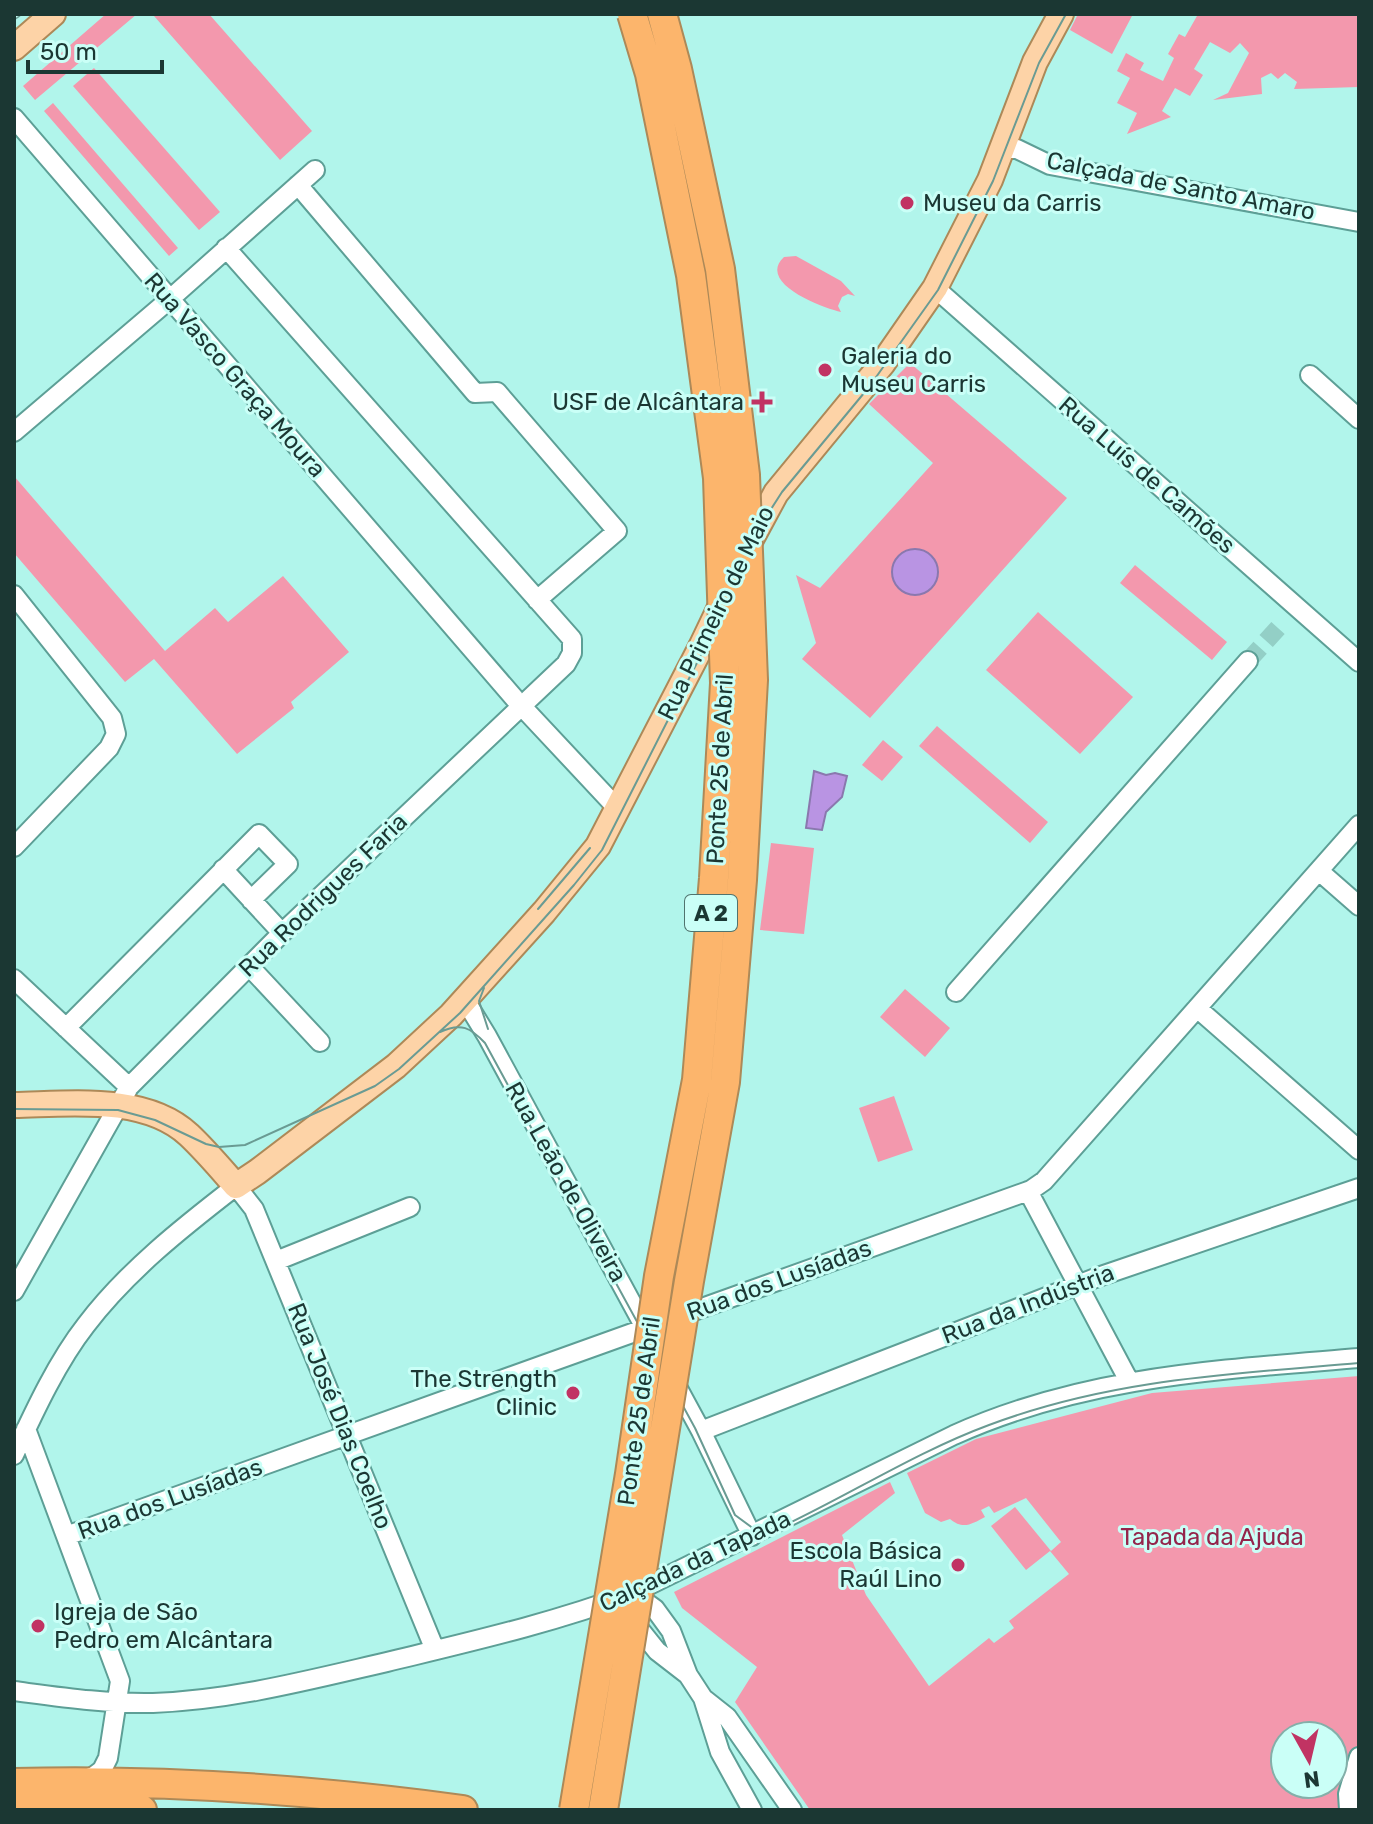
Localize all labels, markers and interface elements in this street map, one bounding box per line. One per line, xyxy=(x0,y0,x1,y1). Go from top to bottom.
scale bar xyxy=(28,24,162,74)
text: 50 m xyxy=(40,38,97,66)
street label: Calçada de Santo Amaro xyxy=(1044,146,1318,226)
place label: Museu da Carris xyxy=(923,189,1101,217)
marker: Museu da Carris xyxy=(898,194,916,212)
street label: Rua Vasco Graça Moura xyxy=(139,267,331,483)
place label: Galeria do Museu Carris xyxy=(841,342,986,398)
marker: Galeria do Museu Carris xyxy=(816,361,834,379)
place label: USF de Alcântara xyxy=(552,388,744,416)
marker: USF de Alcântara xyxy=(751,391,773,413)
street label: Rua Luís de Camões xyxy=(1053,391,1241,559)
street label: Rua Primeiro de Maio xyxy=(652,502,780,724)
street label: Ponte 25 de Abril xyxy=(701,673,739,865)
street label: Rua Rodrigues Faria xyxy=(233,807,413,983)
road number: A 2 xyxy=(685,895,737,931)
street label: Rua Leão de Oliveira xyxy=(499,1077,633,1287)
street label: Rua dos Lusíadas xyxy=(683,1234,875,1326)
street label: Rua da Indústria xyxy=(938,1258,1118,1350)
street label: Rua José Dias Coelho xyxy=(282,1299,398,1533)
street label: Ponte 25 de Abril xyxy=(612,1315,666,1507)
place label: The Strength Clinic xyxy=(410,1365,557,1421)
marker: The Strength Clinic xyxy=(564,1384,582,1402)
street label: Rua dos Lusíadas xyxy=(74,1453,266,1545)
street label: Calçada da Tapada xyxy=(595,1504,795,1618)
park label: Tapada da Ajuda xyxy=(1120,1523,1304,1551)
place label: Escola Básica Raúl Lino xyxy=(789,1537,942,1593)
marker: Escola Básica Raúl Lino xyxy=(949,1556,967,1574)
place label: Igreja de São Pedro em Alcântara xyxy=(54,1598,273,1654)
marker: Igreja de São Pedro em Alcântara xyxy=(29,1617,47,1635)
north arrow xyxy=(1269,1720,1349,1800)
text: N xyxy=(1302,1765,1321,1794)

